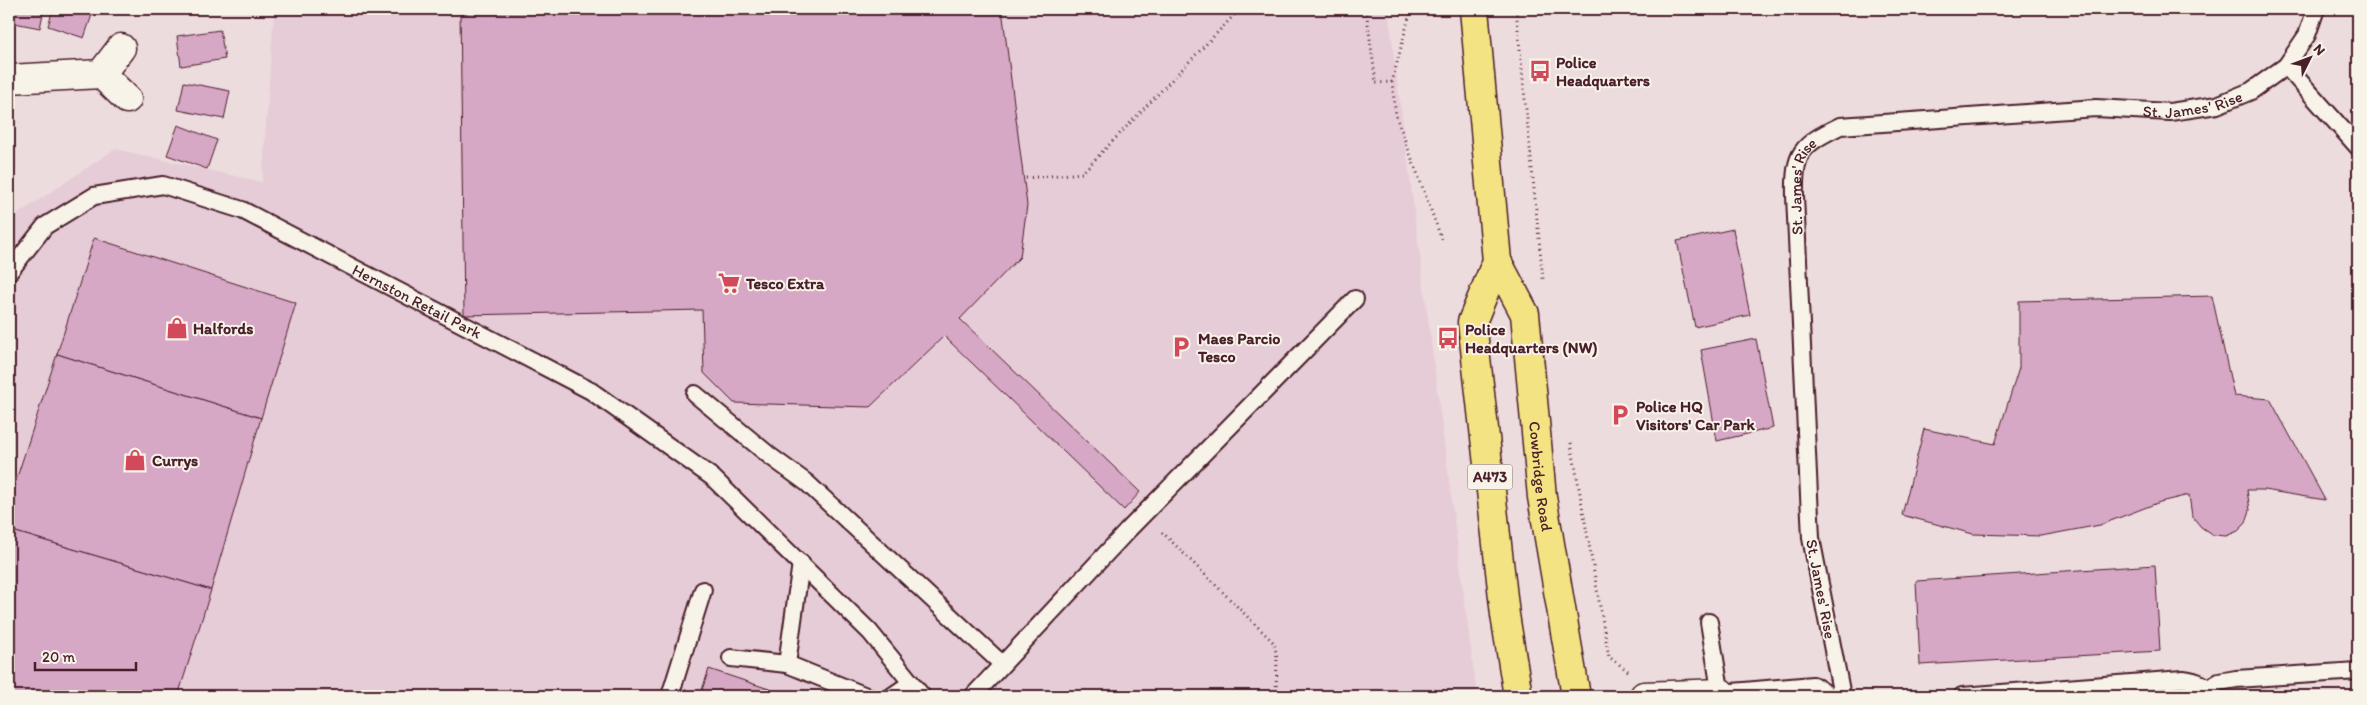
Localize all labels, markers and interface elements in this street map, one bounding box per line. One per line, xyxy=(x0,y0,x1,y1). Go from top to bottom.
north arrow xyxy=(2284,32,2334,82)
text: N xyxy=(2310,40,2329,59)
place label: Police Headquarters xyxy=(1556,53,1650,91)
bus stop icon: Police Headquarters xyxy=(1527,58,1553,84)
street label: St. James' Rise xyxy=(2142,86,2245,122)
street label: St. James' Rise xyxy=(1785,133,1820,235)
street label: Hernston Retail Park xyxy=(349,260,486,343)
supermarket icon: Tesco Extra xyxy=(716,270,742,296)
place label: Tesco Extra xyxy=(745,274,825,293)
shop icon: Halfords xyxy=(164,315,190,341)
place label: Halfords xyxy=(193,319,253,338)
place label: Police Headquarters (NW) xyxy=(1465,320,1598,358)
bus stop icon: Police Headquarters (NW) xyxy=(1435,325,1461,351)
place label: Maes Parcio Tesco xyxy=(1197,329,1280,366)
parking icon: Maes Parcio Tesco xyxy=(1168,334,1194,360)
place label: Police HQ Visitors' Car Park xyxy=(1636,397,1756,434)
parking icon: Police HQ Visitors' Car Park xyxy=(1607,402,1633,428)
street label: Cowbridge Road xyxy=(1525,420,1557,533)
shop icon: Currys xyxy=(122,447,148,473)
place label: Currys xyxy=(152,451,198,471)
road number: A473 xyxy=(1468,464,1512,490)
street label: St. James' Rise xyxy=(1802,538,1840,640)
scale bar xyxy=(35,640,136,672)
text: 20 m xyxy=(42,648,76,666)

